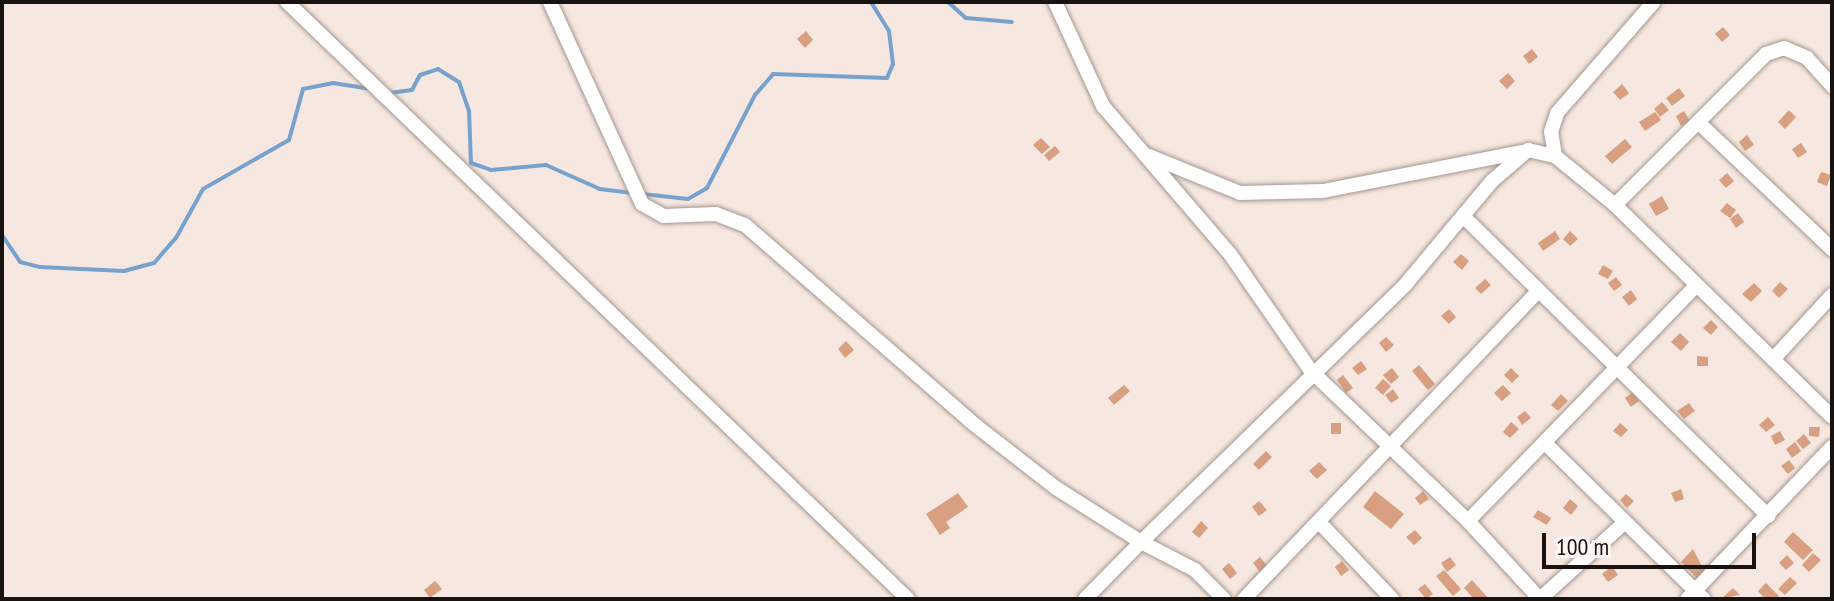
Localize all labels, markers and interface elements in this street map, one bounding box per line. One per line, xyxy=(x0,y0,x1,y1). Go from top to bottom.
scale bar xyxy=(1546,517,1760,567)
text: 100 m xyxy=(1556,531,1609,562)

